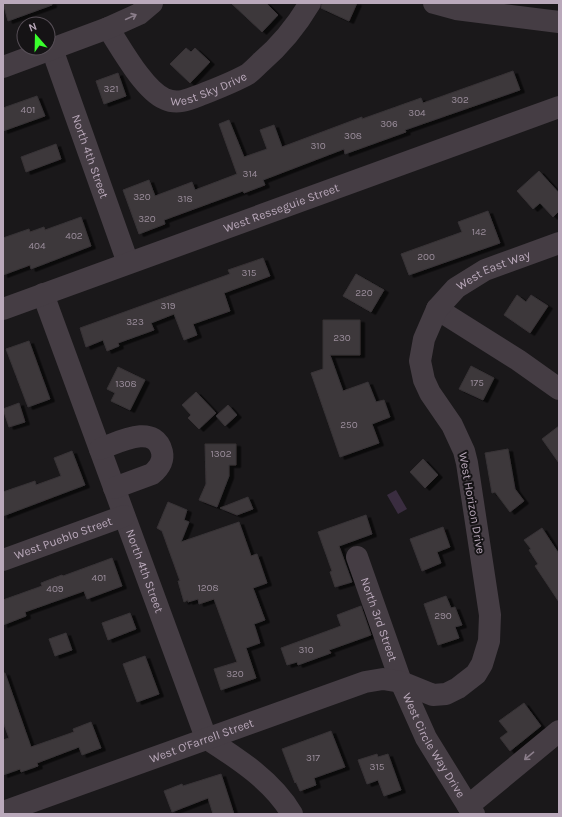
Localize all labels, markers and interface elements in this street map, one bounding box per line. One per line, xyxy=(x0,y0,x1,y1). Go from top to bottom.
one-way arrow xyxy=(125,13,137,20)
north arrow xyxy=(16,16,56,56)
text: N xyxy=(27,20,39,35)
street label: West Sky Drive xyxy=(170,69,249,109)
house number: 321 xyxy=(103,83,119,95)
house number: 302 xyxy=(451,94,469,106)
house number: 401 xyxy=(21,104,35,116)
house number: 304 xyxy=(408,107,426,119)
street label: North 4th Street xyxy=(69,113,112,201)
house number: 306 xyxy=(380,118,398,130)
house number: 308 xyxy=(344,130,362,142)
house number: 310 xyxy=(310,140,326,152)
house number: 314 xyxy=(243,168,258,180)
street label: West Resseguie Street xyxy=(221,180,341,235)
house number: 320 xyxy=(133,191,151,203)
house number: 318 xyxy=(177,193,193,205)
house number: 320 xyxy=(138,213,156,225)
house number: 142 xyxy=(472,226,487,238)
house number: 402 xyxy=(65,230,83,242)
house number: 404 xyxy=(28,240,46,252)
street label: West East Way xyxy=(454,247,532,293)
house number: 200 xyxy=(417,251,435,263)
house number: 315 xyxy=(242,267,257,279)
house number: 220 xyxy=(355,287,373,299)
house number: 319 xyxy=(160,300,176,312)
house number: 323 xyxy=(126,316,144,328)
house number: 230 xyxy=(333,332,351,344)
house number: 175 xyxy=(470,377,484,389)
house number: 1308 xyxy=(115,378,137,390)
house number: 250 xyxy=(340,419,358,431)
house number: 1302 xyxy=(211,448,232,460)
street label: West Horizon Drive xyxy=(456,451,488,555)
street label: West Pueblo Street xyxy=(12,514,115,562)
street label: North 4th Street xyxy=(123,527,167,615)
house number: 401 xyxy=(92,572,106,584)
street label: North 3rd Street xyxy=(358,575,400,664)
house number: 1208 xyxy=(197,582,219,594)
house number: 409 xyxy=(46,583,64,595)
house number: 290 xyxy=(434,610,452,622)
house number: 310 xyxy=(298,644,314,656)
house number: 320 xyxy=(226,668,244,680)
street label: West Circle Way Drive xyxy=(400,691,468,800)
street label: West O'Farrell Street xyxy=(148,715,256,766)
house number: 317 xyxy=(306,752,320,764)
one-way arrow xyxy=(524,752,534,761)
house number: 315 xyxy=(370,761,385,773)

